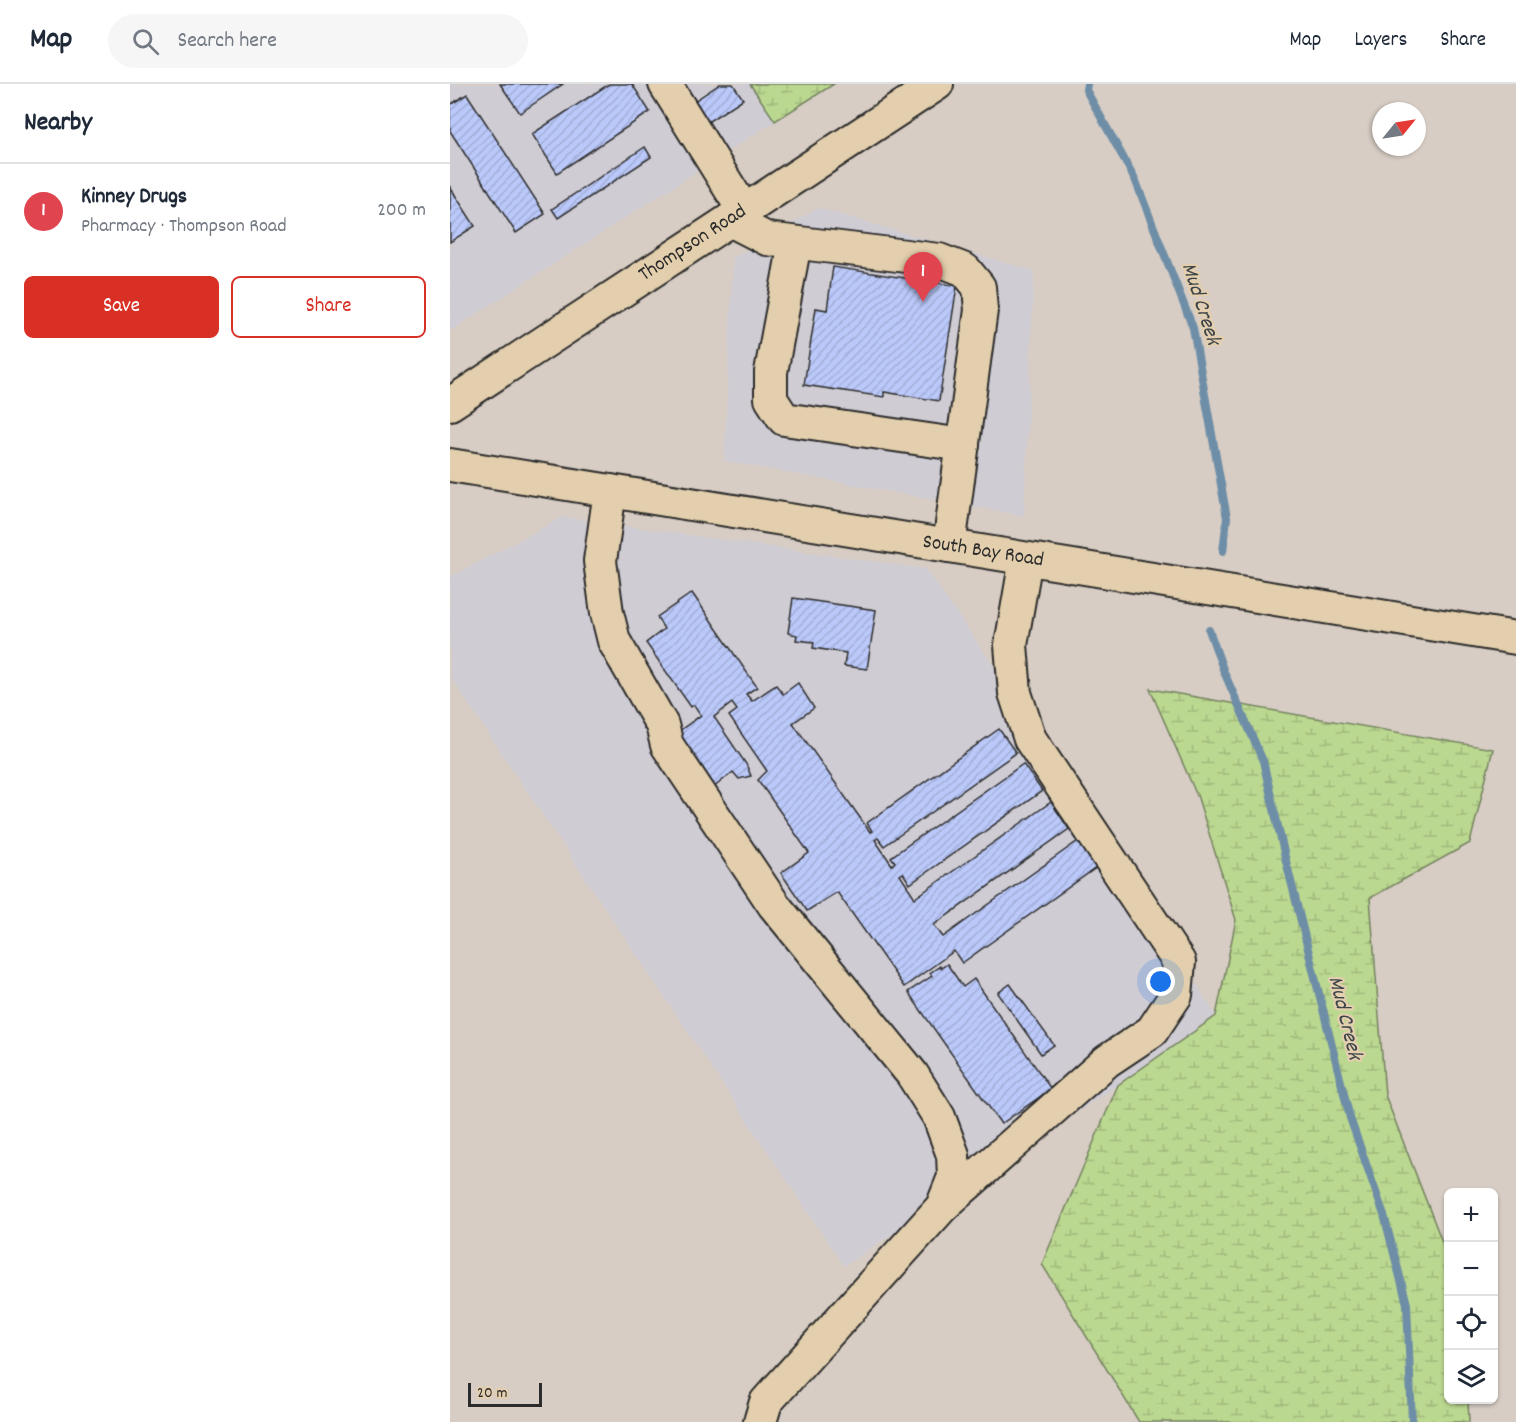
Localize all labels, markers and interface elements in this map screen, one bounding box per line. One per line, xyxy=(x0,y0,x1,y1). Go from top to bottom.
search box xyxy=(108,14,528,68)
text: Map xyxy=(30,21,72,61)
icon: search xyxy=(129,25,162,58)
text: Search here xyxy=(177,26,277,57)
text: Map xyxy=(1290,26,1321,56)
text: Layers xyxy=(1354,26,1407,56)
text: Share xyxy=(1440,26,1486,56)
north arrow xyxy=(1372,102,1426,156)
text: Nearby xyxy=(24,105,92,142)
text: Kinney Drugs xyxy=(81,182,187,213)
text: 1 xyxy=(41,197,46,225)
text: 200 m xyxy=(377,197,426,225)
street label: Thompson Road xyxy=(633,198,753,290)
text: Pharmacy · Thompson Road xyxy=(81,213,287,241)
pin: 1 xyxy=(904,252,942,302)
water label: Mud Creek xyxy=(1172,259,1229,351)
button: Save xyxy=(24,276,219,338)
button: Share xyxy=(231,276,426,338)
street label: South Bay Road xyxy=(920,528,1046,576)
your location xyxy=(1146,967,1175,996)
water label: Mud Creek xyxy=(1319,973,1370,1065)
map controls xyxy=(1444,1188,1498,1404)
button: + xyxy=(1444,1188,1498,1242)
button: − xyxy=(1444,1242,1498,1296)
button: locate xyxy=(1444,1296,1498,1350)
button: layers xyxy=(1444,1350,1498,1404)
scale bar xyxy=(468,1380,542,1408)
text: 20 m xyxy=(477,1382,507,1405)

